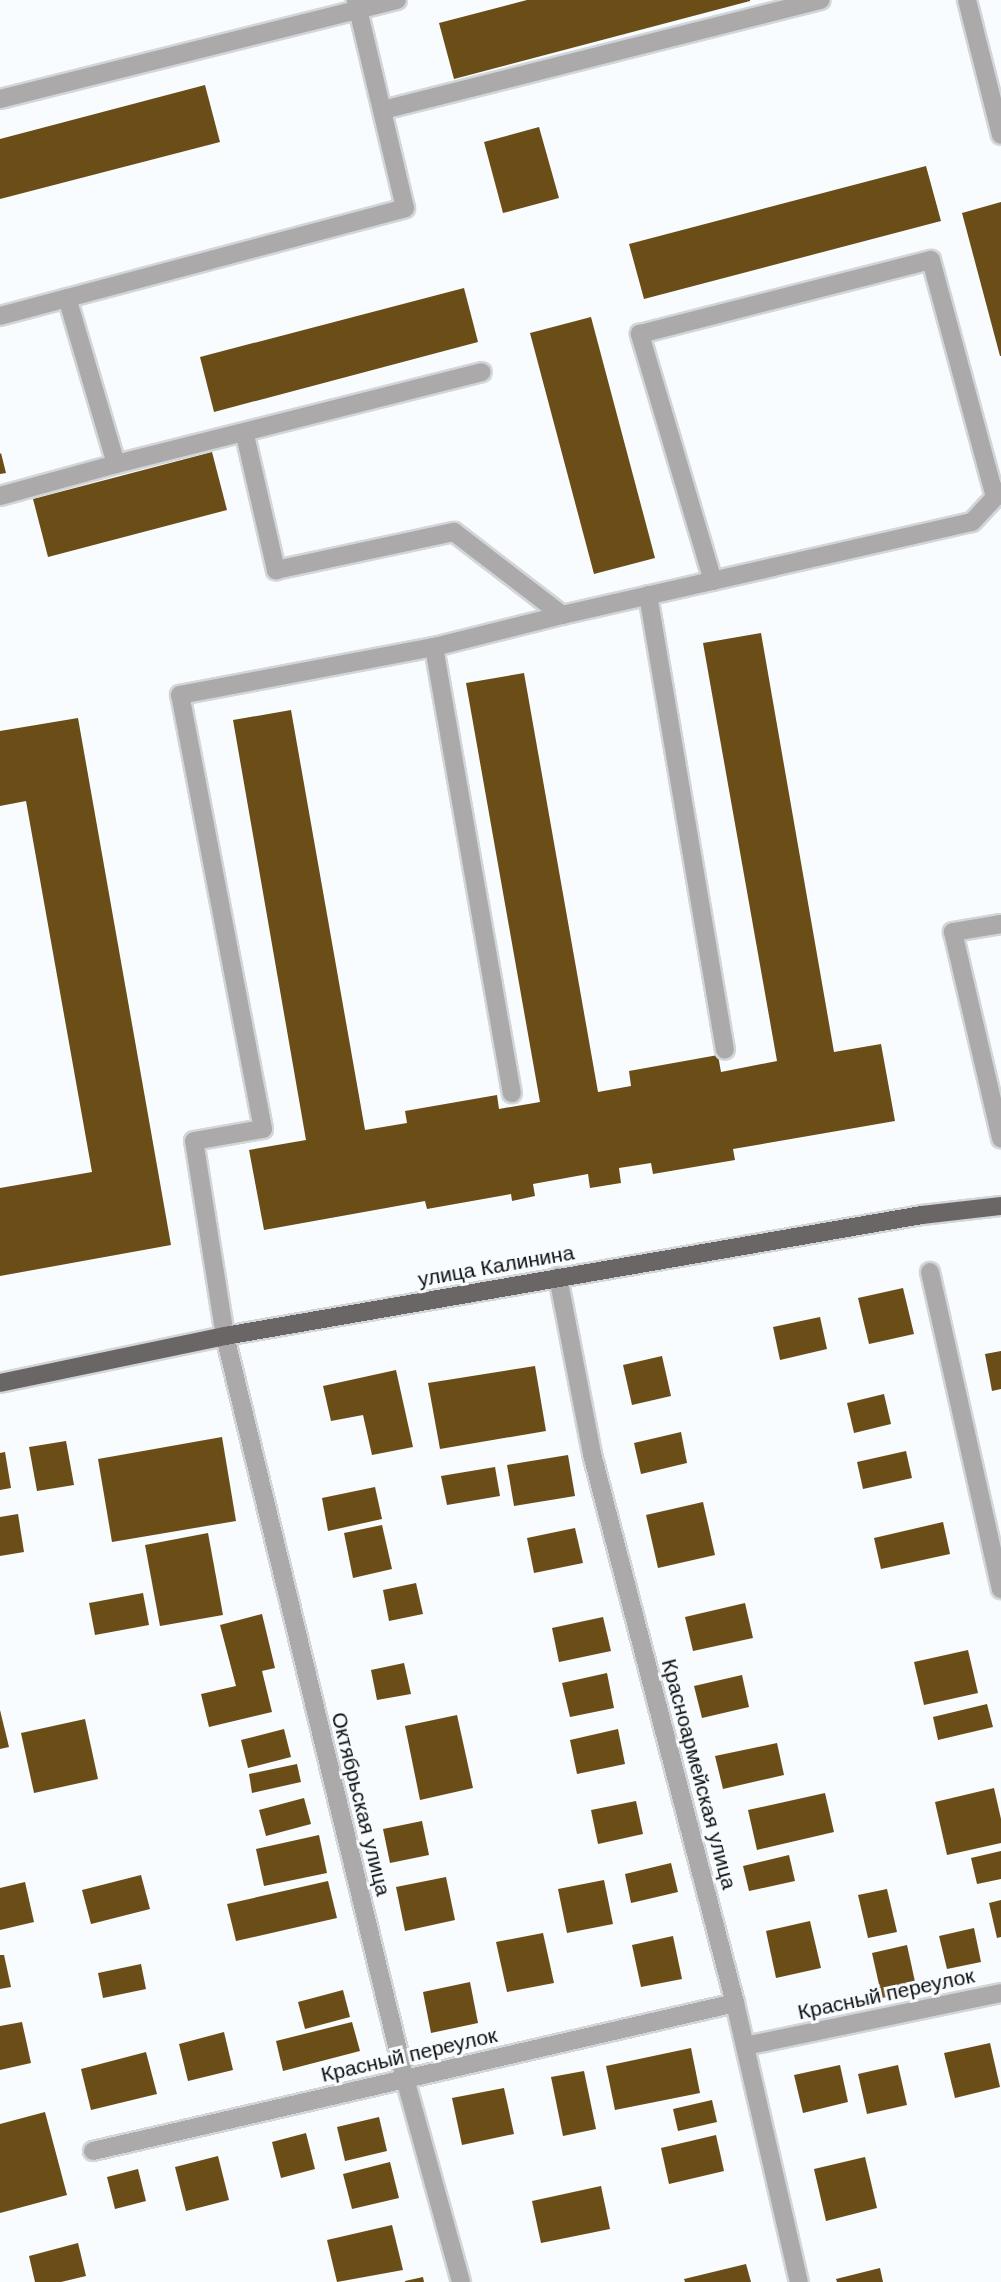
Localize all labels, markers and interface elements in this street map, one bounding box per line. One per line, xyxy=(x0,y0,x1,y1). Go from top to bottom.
street label: улица Калинина xyxy=(416,1240,576,1292)
street label: Красноармейская улица xyxy=(656,1656,742,1892)
street label: Октябрьская улица xyxy=(326,1710,396,1898)
street label: Красный переулок xyxy=(795,1963,977,2025)
street label: Красный переулок xyxy=(319,2022,499,2088)

